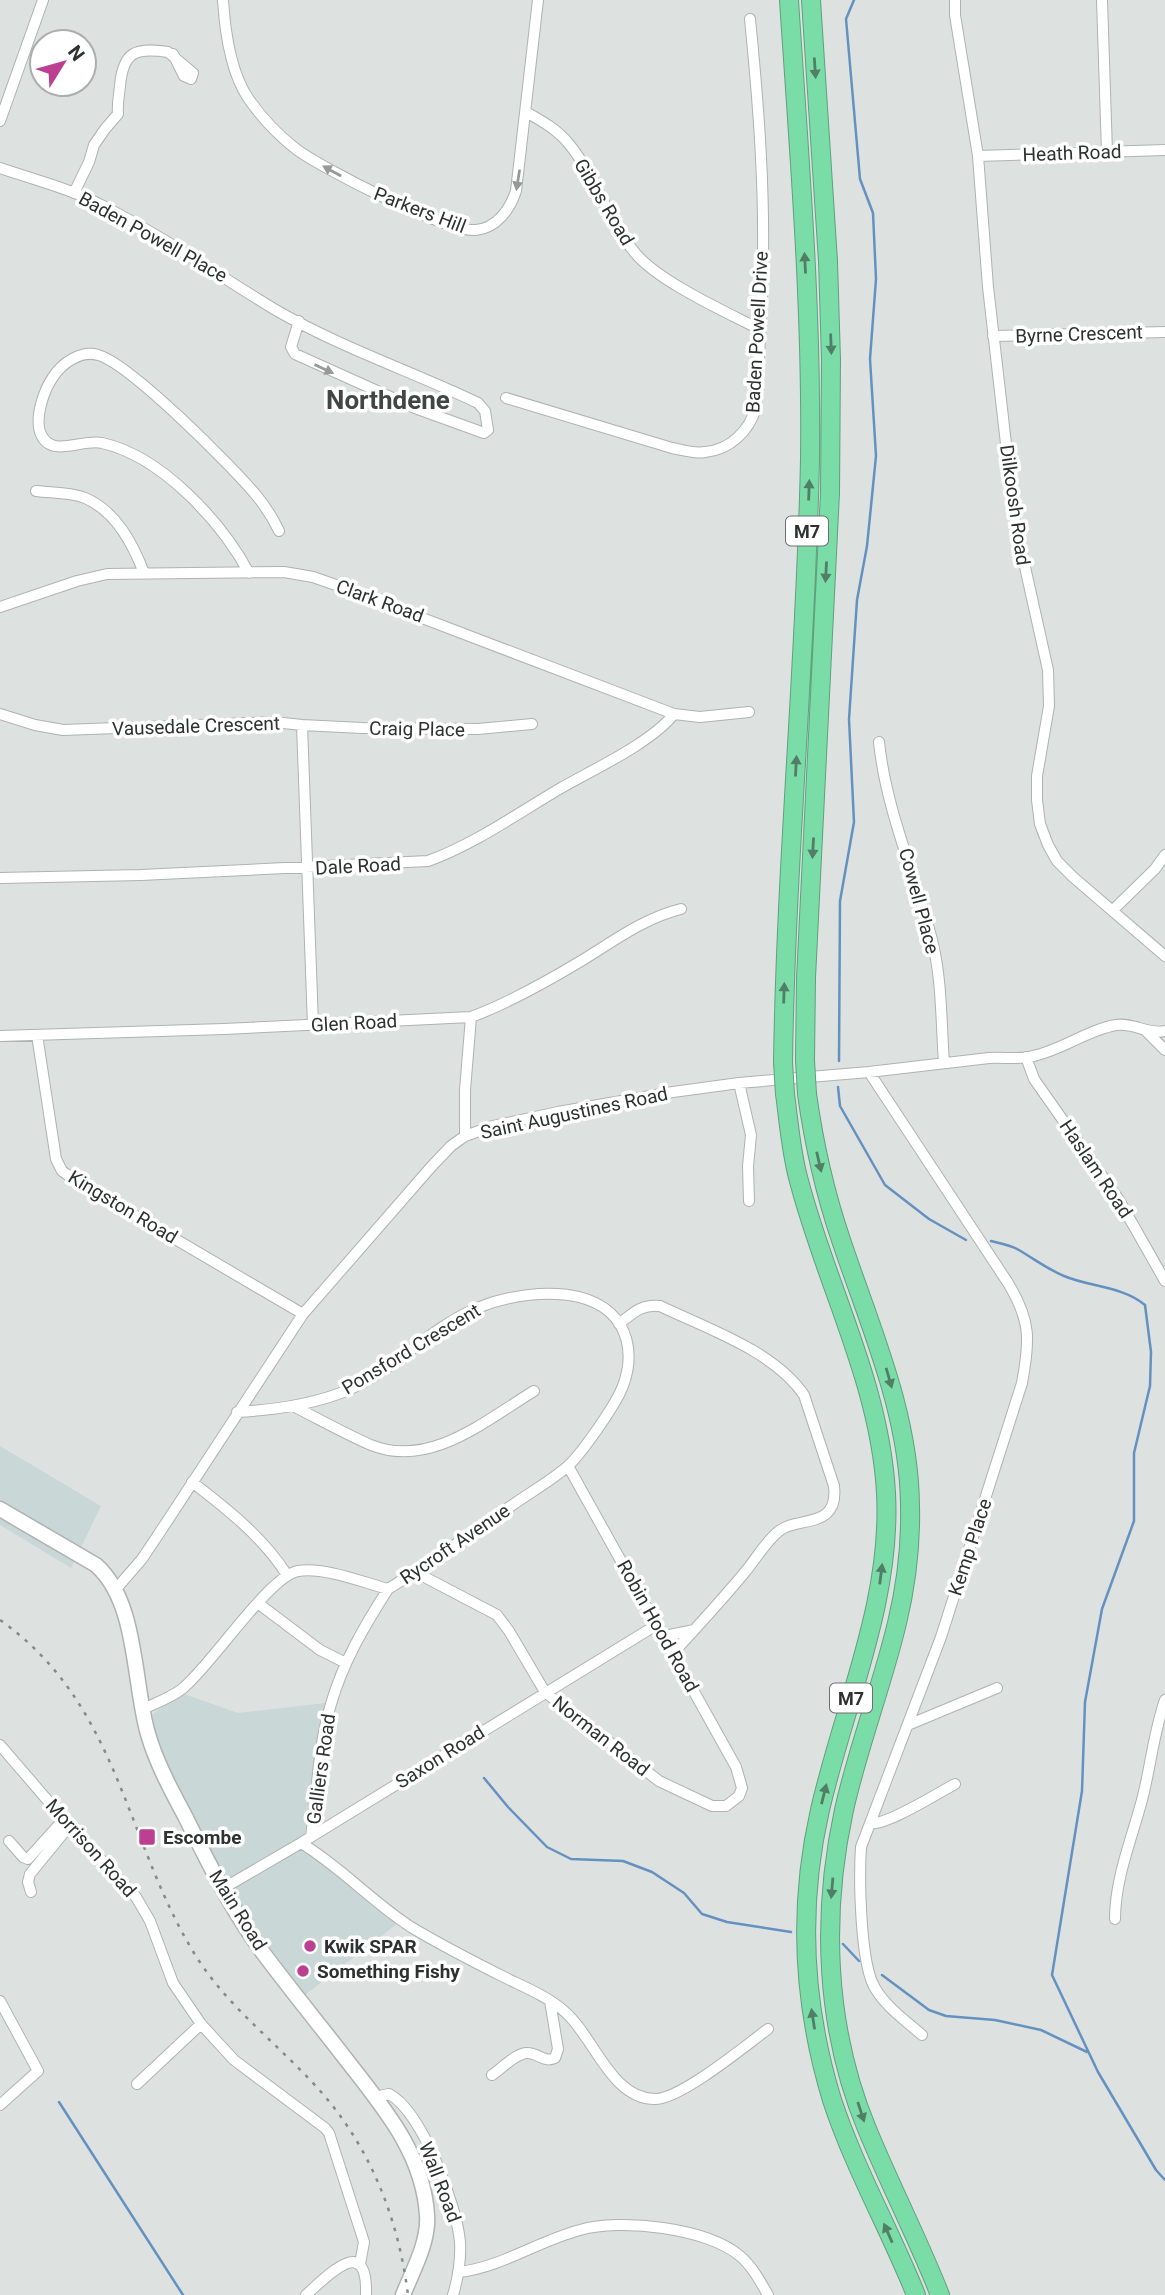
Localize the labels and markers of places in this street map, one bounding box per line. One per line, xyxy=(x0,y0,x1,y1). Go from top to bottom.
place label: Escombe xyxy=(163,1826,241,1849)
marker: Escombe xyxy=(137,1827,157,1847)
place label: Kwik SPAR xyxy=(324,1935,417,1958)
marker: Kwik SPAR xyxy=(302,1938,318,1954)
place label: Something Fishy xyxy=(317,1960,460,1983)
marker: Something Fishy xyxy=(295,1963,311,1979)

